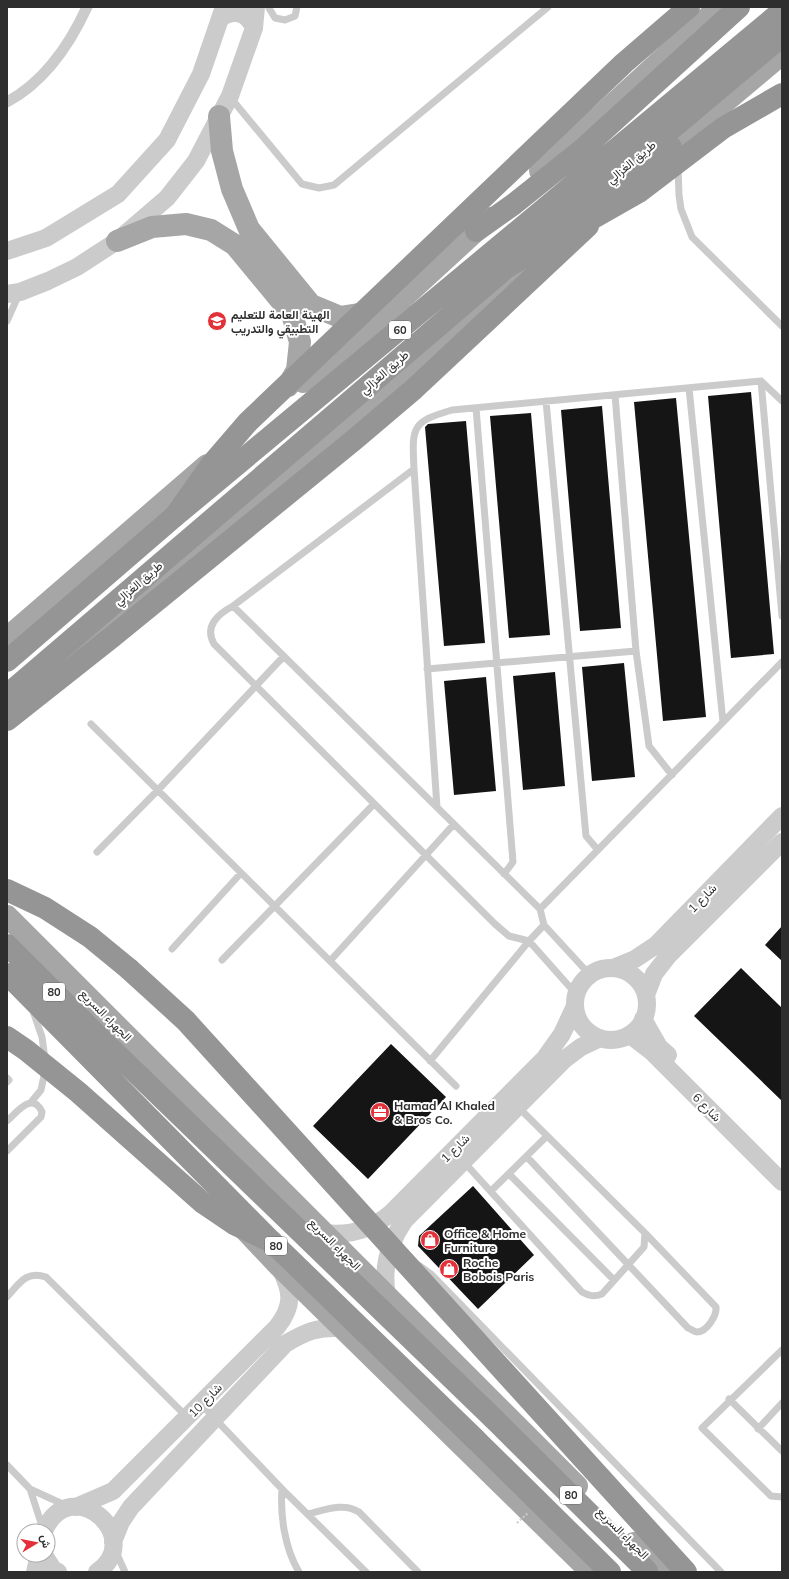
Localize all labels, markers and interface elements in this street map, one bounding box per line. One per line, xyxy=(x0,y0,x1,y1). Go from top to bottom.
street label: طريق الغزالي xyxy=(603,137,661,189)
place label: الهيئة العامة للتعليم التطبيقي والتدريب xyxy=(231,307,330,339)
school or university icon: الهيئة العامة للتعليم التطبيقي والتدريب xyxy=(206,310,228,332)
road number: 60 xyxy=(389,321,411,339)
street label: طريق الغزالي xyxy=(357,347,413,399)
street label: طريق الغزالي xyxy=(111,558,167,610)
street label: شارع 1 xyxy=(685,880,721,917)
road number: 80 xyxy=(43,983,65,1001)
street label: الجهراء السريع xyxy=(75,986,135,1046)
street label: شارع 6 xyxy=(688,1090,724,1126)
place label: Hamad Al Khaled & Bros Co. xyxy=(394,1098,495,1127)
office icon: Hamad Al Khaled & Bros Co. xyxy=(369,1101,391,1123)
street label: شارع 1 xyxy=(438,1131,474,1167)
street label: الجهراء السريع xyxy=(304,1215,364,1275)
place label: Office & Home Furniture xyxy=(444,1226,527,1255)
shop icon: Office & Home Furniture xyxy=(419,1229,441,1251)
road number: 80 xyxy=(265,1237,287,1255)
place label: Roche Bobois Paris xyxy=(463,1255,534,1284)
shop icon: Roche Bobois Paris xyxy=(438,1258,460,1280)
street label: شارع 10 xyxy=(185,1380,226,1422)
road number: 80 xyxy=(560,1486,582,1504)
street label: الجهراء السريع xyxy=(592,1504,652,1564)
north arrow xyxy=(16,1523,56,1563)
text: ش xyxy=(38,1534,54,1549)

